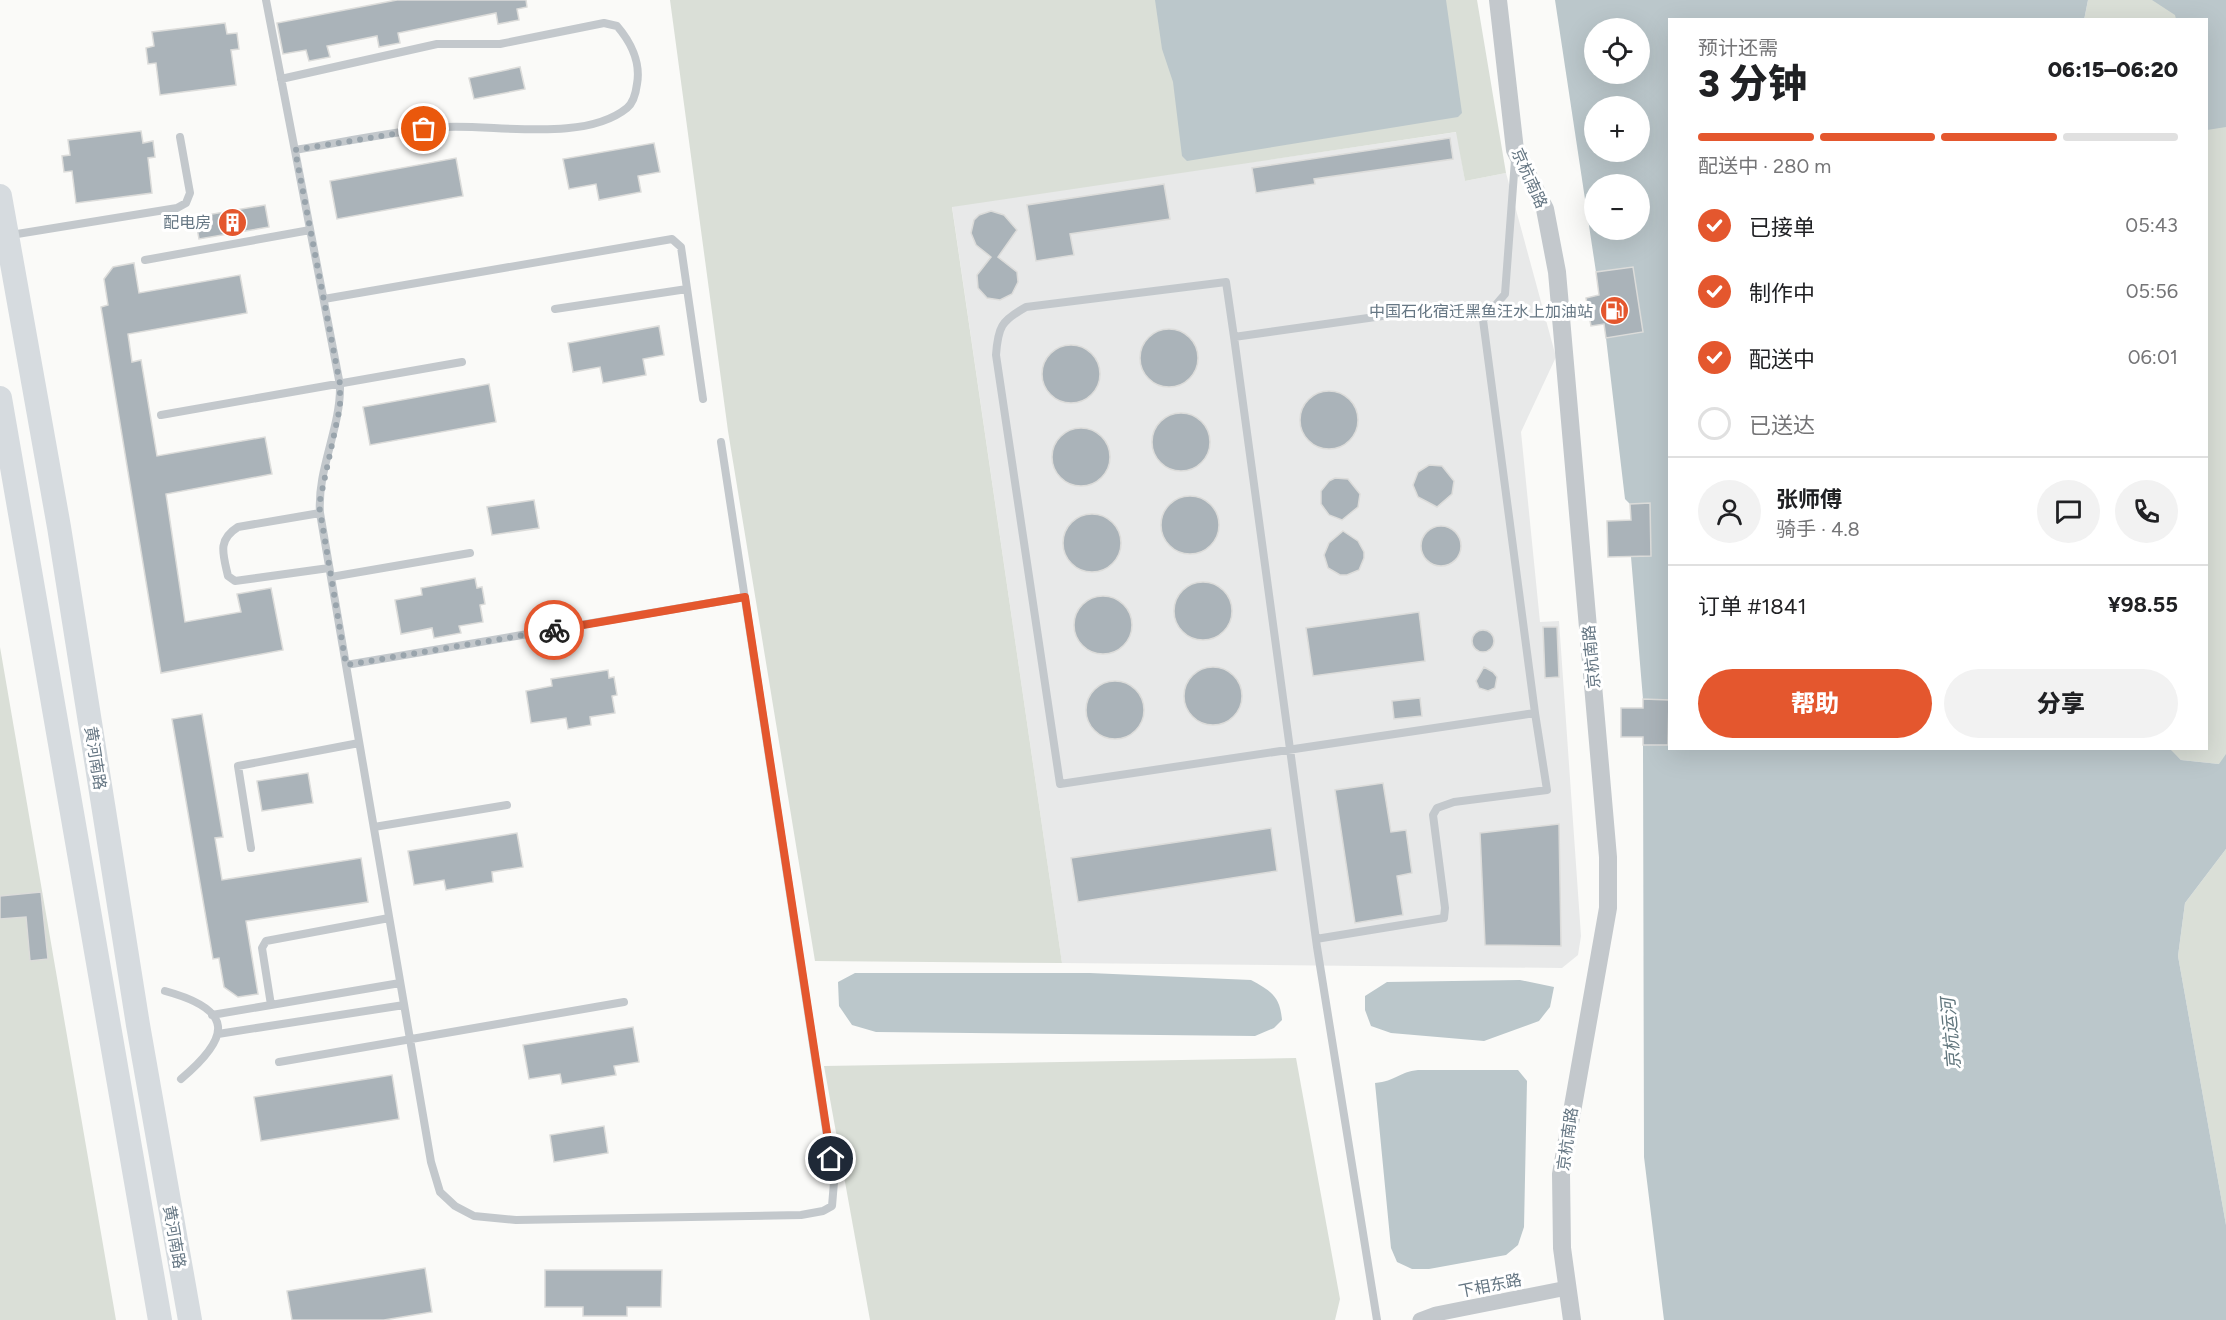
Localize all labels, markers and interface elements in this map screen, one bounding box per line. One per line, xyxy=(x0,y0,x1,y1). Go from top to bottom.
map controls xyxy=(1584,18,1650,240)
button: locate xyxy=(1584,18,1650,84)
text: 预计还需 xyxy=(1698,36,1778,60)
text: 06:15–06:20 xyxy=(2048,56,2178,83)
text: 3 分钟 xyxy=(1698,60,1807,107)
button: + xyxy=(1584,96,1650,162)
pin xyxy=(398,103,449,154)
icon: bag xyxy=(407,112,440,145)
street label: 京杭南路 xyxy=(1508,145,1551,211)
text: 配送中 · 280 m xyxy=(1698,154,1831,178)
button: − xyxy=(1584,174,1650,240)
building icon: 配电房 xyxy=(216,206,248,238)
icon: check xyxy=(1698,209,1731,242)
place label: 配电房 xyxy=(163,213,211,232)
text: 05:43 xyxy=(2125,213,2178,237)
text: 已接单 xyxy=(1749,214,1815,241)
icon: check xyxy=(1698,275,1731,308)
text: 05:56 xyxy=(2126,279,2178,303)
text: 制作中 xyxy=(1749,280,1815,307)
fuel station icon: 中国石化宿迁黑鱼汪水上加油站 xyxy=(1598,295,1630,327)
place label: 中国石化宿迁黑鱼汪水上加油站 xyxy=(1369,302,1593,321)
icon: check xyxy=(1698,341,1731,374)
text: 06:01 xyxy=(2128,345,2178,369)
text: 配送中 xyxy=(1749,346,1815,373)
text: 已送达 xyxy=(1749,412,1815,439)
button: person xyxy=(1698,480,1761,543)
button: chat xyxy=(2037,480,2100,543)
button: phone xyxy=(2115,480,2178,543)
text: 张师傅 xyxy=(1776,486,1842,513)
text: 骑手 · 4.8 xyxy=(1776,517,1860,541)
text: ¥98.55 xyxy=(2108,591,2178,618)
text: 订单 #1841 xyxy=(1698,593,1807,620)
courier xyxy=(524,600,584,660)
icon: bike xyxy=(538,614,571,647)
street label: 京杭南路 xyxy=(1579,624,1604,690)
button: 帮助 xyxy=(1698,669,1932,738)
button: 分享 xyxy=(1944,669,2178,738)
street label: 黄河南路 xyxy=(81,725,110,791)
water label: 京杭运河 xyxy=(1937,994,1965,1071)
street label: 京杭南路 xyxy=(1554,1106,1581,1172)
pin xyxy=(805,1133,856,1184)
icon: home xyxy=(814,1142,847,1175)
street label: 黄河南路 xyxy=(160,1204,189,1270)
street label: 下相东路 xyxy=(1457,1270,1523,1301)

